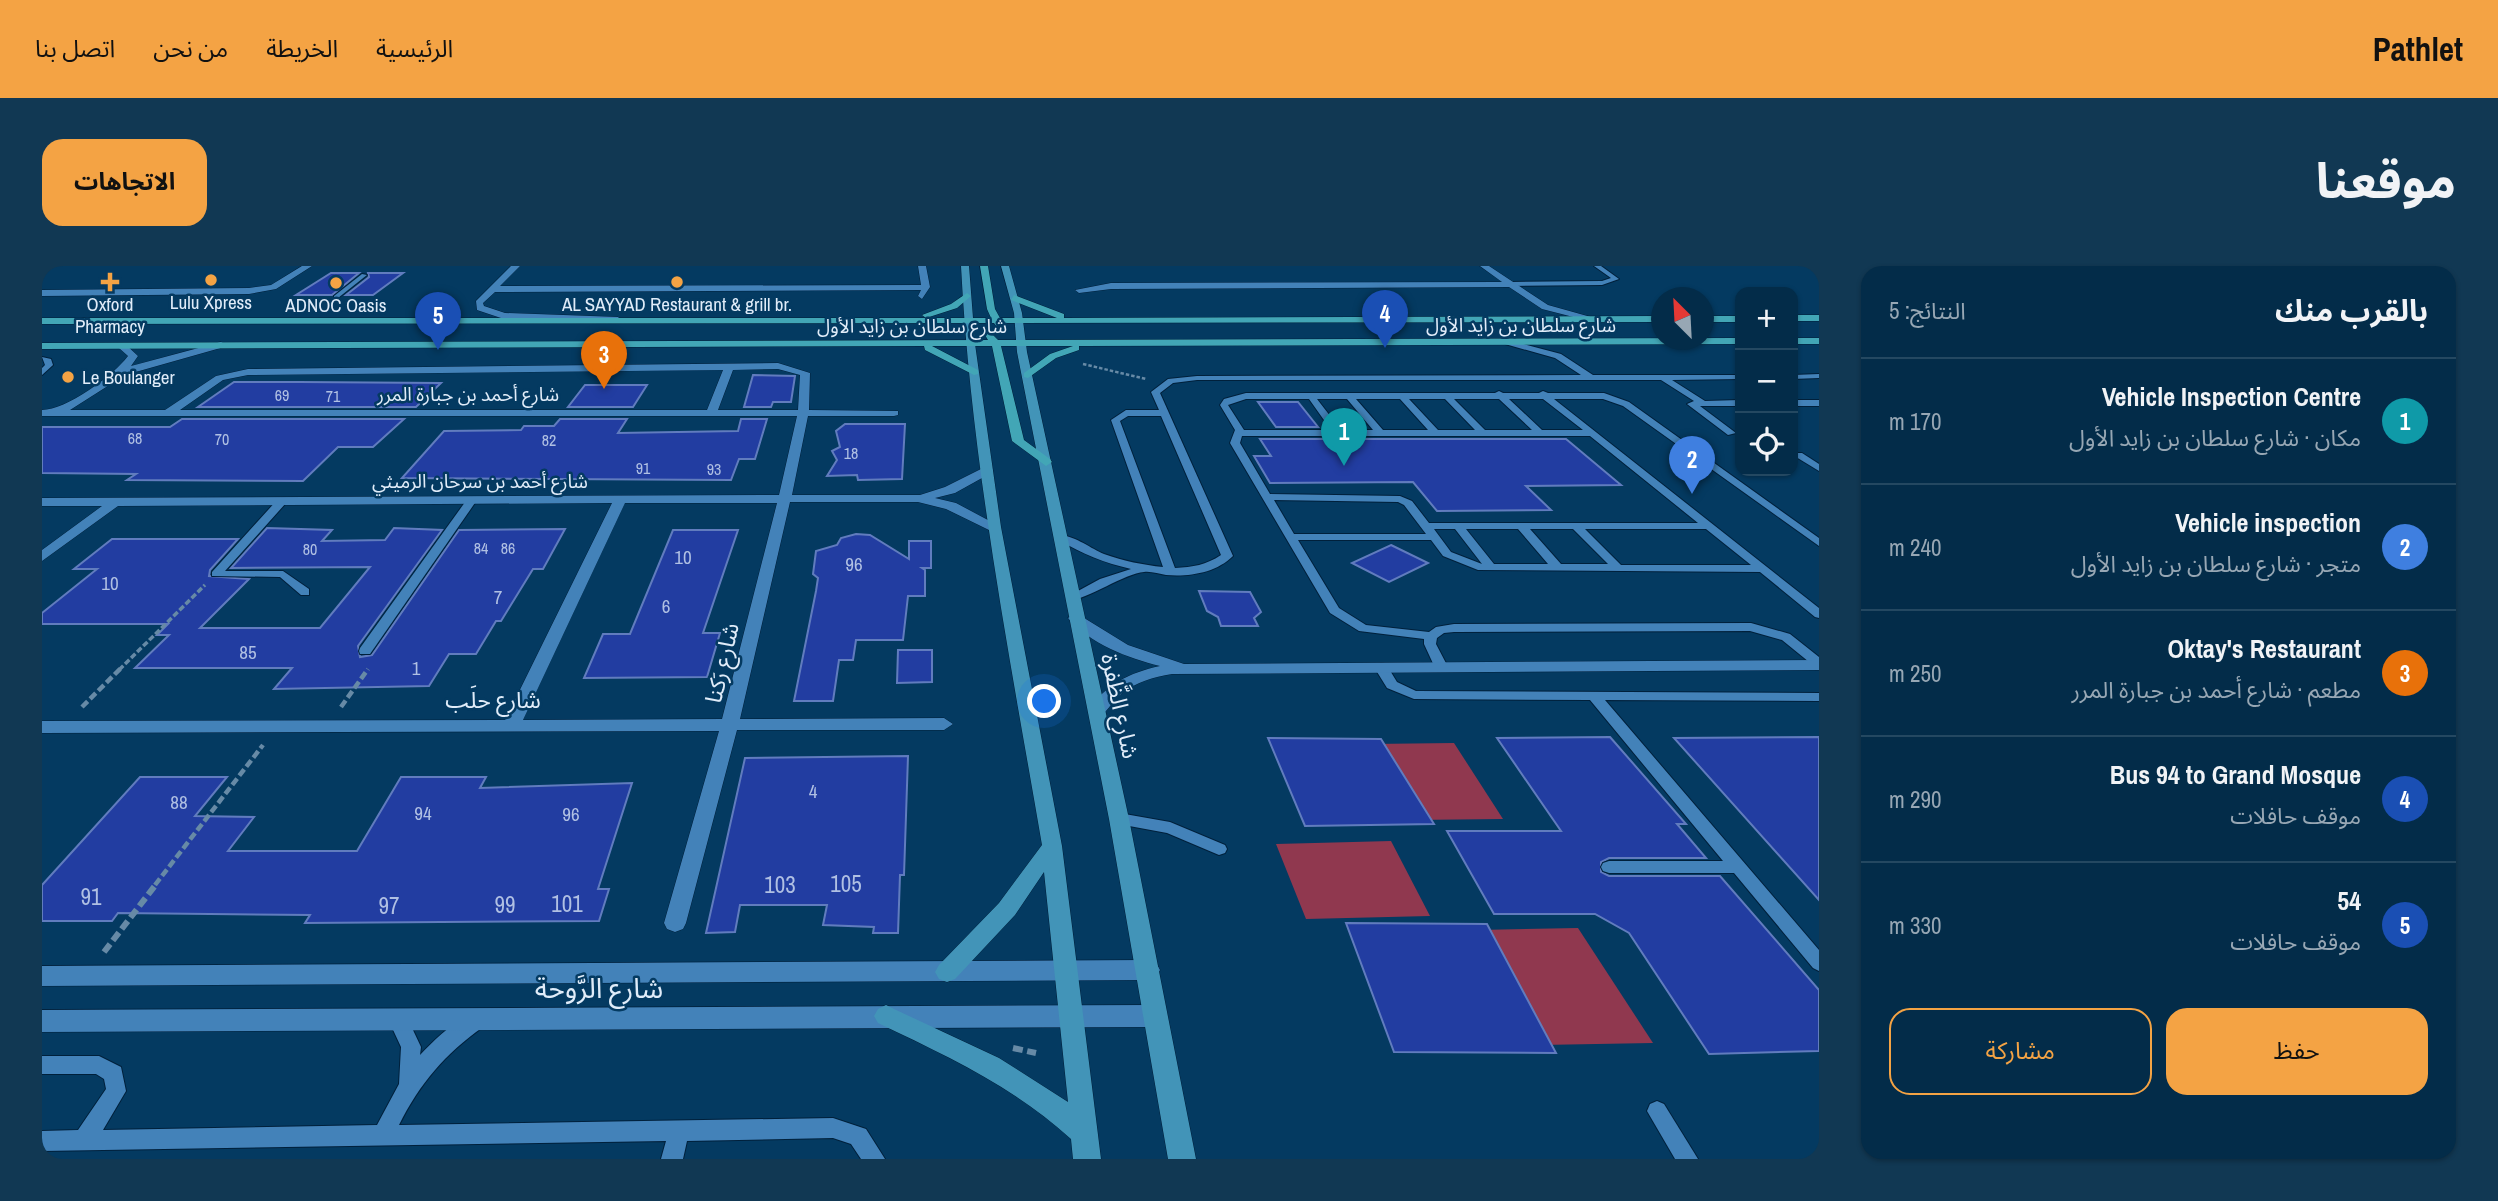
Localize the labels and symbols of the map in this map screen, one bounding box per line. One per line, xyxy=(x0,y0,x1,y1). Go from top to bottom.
marker: Lulu Xpress xyxy=(203,272,219,288)
marker: Oxford Pharmacy xyxy=(102,274,118,290)
marker: AL SAYYAD Restaurant & grill br. xyxy=(669,274,685,290)
marker: ADNOC Oasis xyxy=(328,275,344,291)
north arrow xyxy=(1651,287,1714,350)
place label: Lulu Xpress xyxy=(170,289,252,315)
pin: 4 xyxy=(1362,290,1408,348)
place label: Oxford Pharmacy xyxy=(75,291,145,339)
place label: AL SAYYAD Restaurant & grill br. xyxy=(561,291,792,317)
place label: ADNOC Oasis xyxy=(284,292,387,318)
pin: 5 xyxy=(415,292,461,350)
street label: شارع سلطان بن زايد الأول xyxy=(1426,312,1616,339)
street label: شارع سلطان بن زايد الأول xyxy=(817,313,1007,340)
pin: 3 xyxy=(581,331,627,389)
place label: Le Boulanger xyxy=(82,364,175,390)
marker: Le Boulanger xyxy=(60,369,76,385)
street label: شارع أحمد بن جبارة المرر xyxy=(376,381,559,408)
house number: 69 xyxy=(275,384,289,406)
house number: 71 xyxy=(326,385,341,407)
pin: 1 xyxy=(1321,408,1367,466)
house number: 68 xyxy=(128,427,142,449)
house number: 70 xyxy=(215,428,229,450)
house number: 82 xyxy=(542,429,556,451)
pin: 2 xyxy=(1669,436,1715,494)
house number: 18 xyxy=(844,442,858,464)
house number: 91 xyxy=(636,457,651,479)
house number: 93 xyxy=(707,458,721,480)
street label: شارع أحمد بن سرحان الرميثي xyxy=(372,468,588,496)
house number: 84 xyxy=(474,537,488,559)
house number: 86 xyxy=(501,537,515,559)
house number: 80 xyxy=(303,538,317,560)
house number: 10 xyxy=(674,544,692,570)
house number: 96 xyxy=(845,551,863,577)
house number: 10 xyxy=(101,570,119,596)
house number: 7 xyxy=(494,584,503,610)
house number: 6 xyxy=(662,593,670,619)
street label: شارع رَكنا xyxy=(697,620,748,707)
house number: 85 xyxy=(239,639,257,665)
street label: شارع الظَّفرة xyxy=(1092,650,1147,762)
house number: 1 xyxy=(412,655,421,681)
street label: شارع حلَب xyxy=(445,684,541,717)
your location xyxy=(1027,684,1061,718)
house number: 4 xyxy=(809,778,818,804)
house number: 88 xyxy=(170,789,188,815)
house number: 94 xyxy=(414,800,432,826)
house number: 96 xyxy=(562,801,580,827)
house number: 105 xyxy=(830,868,862,899)
house number: 103 xyxy=(764,869,796,900)
house number: 91 xyxy=(81,881,102,912)
house number: 101 xyxy=(551,888,583,919)
house number: 99 xyxy=(495,889,515,920)
house number: 97 xyxy=(379,890,399,921)
street label: شارع الرَّوحة xyxy=(535,969,663,1009)

